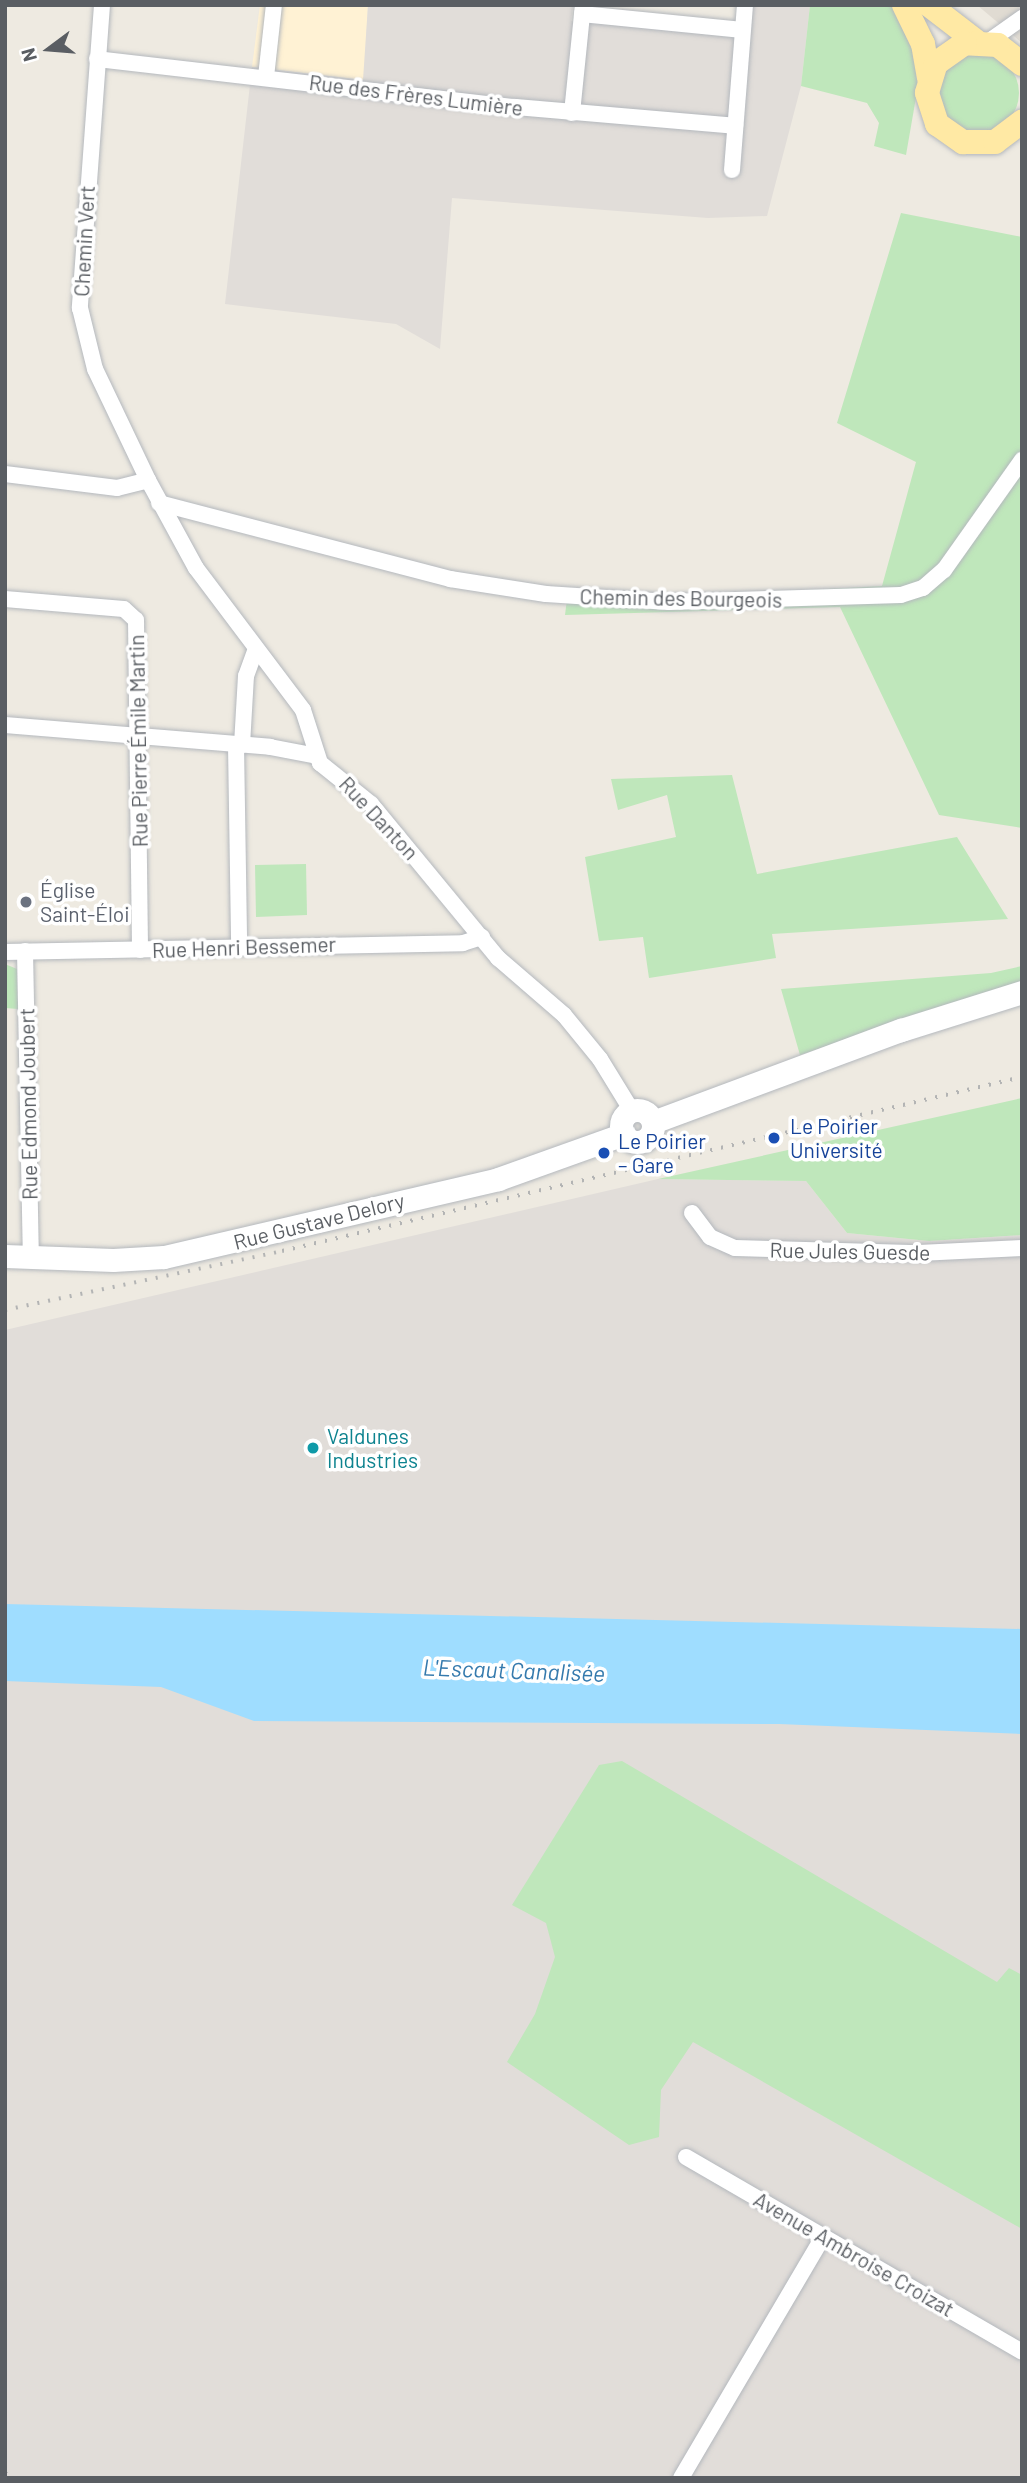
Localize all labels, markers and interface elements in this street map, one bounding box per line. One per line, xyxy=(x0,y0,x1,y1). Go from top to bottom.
north arrow xyxy=(14,14,84,84)
text: N xyxy=(16,46,41,64)
street label: Rue des Frères Lumière xyxy=(308,69,524,121)
street label: Chemin Vert xyxy=(69,185,99,297)
street label: Chemin des Bourgeois xyxy=(579,584,783,612)
street label: Rue Pierre Émile Martin xyxy=(124,634,152,848)
street label: Rue Danton xyxy=(334,771,424,865)
place label: Église Saint-Éloi xyxy=(40,877,130,927)
marker: Église Saint-Éloi xyxy=(18,894,34,910)
street label: Rue Henri Bessemer xyxy=(151,931,337,963)
street label: Rue Edmond Joubert xyxy=(14,1008,42,1200)
place label: Le Poirier Université xyxy=(790,1113,883,1163)
place label: Le Poirier – Gare xyxy=(618,1128,706,1178)
marker: Le Poirier Université xyxy=(764,1128,784,1148)
marker: Le Poirier – Gare xyxy=(596,1145,612,1161)
street label: Rue Gustave Delory xyxy=(231,1188,407,1254)
street label: Rue Jules Guesde xyxy=(769,1237,931,1265)
place label: Valdunes Industries xyxy=(327,1423,418,1473)
marker: Valdunes Industries xyxy=(305,1440,321,1456)
water label: L'Escaut Canalisée xyxy=(422,1653,606,1687)
street label: Avenue Ambroise Croizat xyxy=(749,2186,959,2322)

